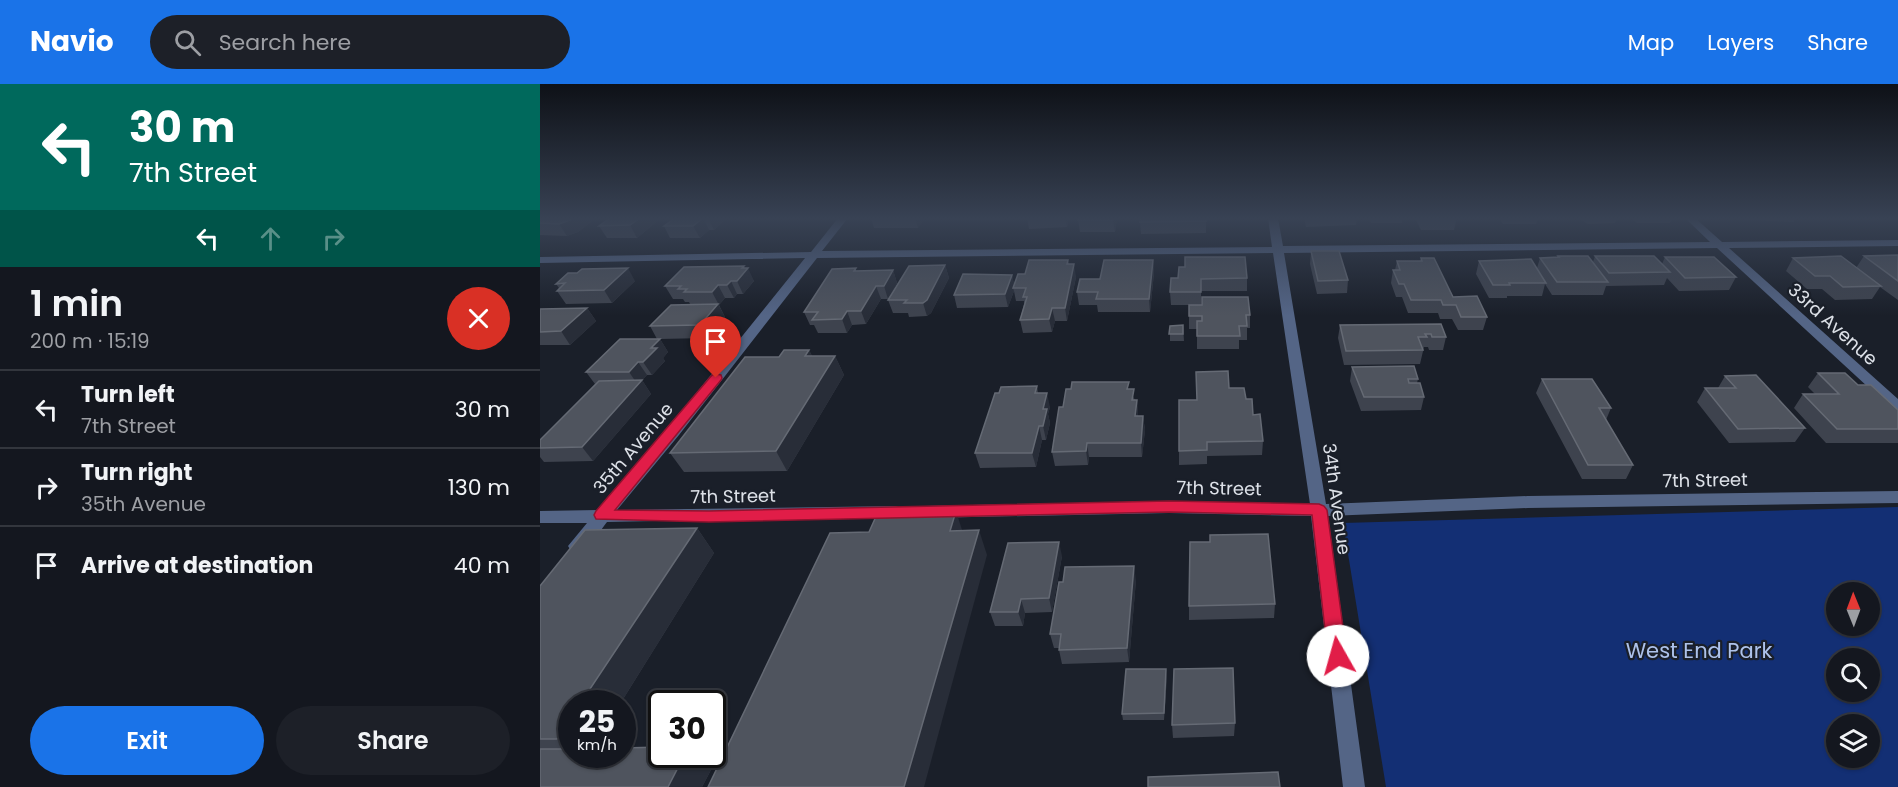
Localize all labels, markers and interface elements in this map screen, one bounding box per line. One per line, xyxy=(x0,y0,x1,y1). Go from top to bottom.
search box xyxy=(150,15,570,69)
text: Navio xyxy=(30,22,114,61)
icon: search xyxy=(171,26,204,59)
text: Search here xyxy=(219,27,351,58)
text: Map xyxy=(1628,28,1674,57)
text: Layers xyxy=(1707,28,1774,57)
text: Share xyxy=(1807,28,1868,57)
text: 30 m xyxy=(129,98,235,157)
icon: left xyxy=(30,108,108,186)
text: 7th Street xyxy=(129,154,257,191)
icon: left xyxy=(191,222,224,255)
icon: ahead xyxy=(254,222,287,255)
icon: right xyxy=(317,222,350,255)
street label: 33rd Avenue xyxy=(1783,277,1883,371)
text: 1 min xyxy=(30,278,123,329)
button: close xyxy=(447,287,510,350)
pin xyxy=(690,316,741,378)
icon: arrive xyxy=(699,325,732,358)
text: 200 m · 15:19 xyxy=(30,327,150,355)
text: Turn left xyxy=(81,379,175,410)
icon: left xyxy=(30,393,63,426)
text: 30 m xyxy=(455,394,510,425)
street label: 35th Avenue xyxy=(587,397,679,499)
text: 7th Street xyxy=(81,412,176,440)
street label: 34th Avenue xyxy=(1317,442,1357,556)
text: Turn right xyxy=(81,457,192,488)
street label: 7th Street xyxy=(1662,467,1748,493)
icon: right xyxy=(30,471,63,504)
text: 130 m xyxy=(448,472,510,503)
street label: 7th Street xyxy=(1176,475,1262,501)
street label: 7th Street xyxy=(690,483,776,509)
text: 35th Avenue xyxy=(81,490,206,518)
icon: arrive xyxy=(30,549,63,582)
text: Arrive at destination xyxy=(81,550,313,581)
text: 40 m xyxy=(454,550,510,581)
north arrow xyxy=(1826,582,1880,636)
map controls xyxy=(1826,582,1880,768)
position arrow xyxy=(1306,624,1370,688)
park label: West End Park xyxy=(1626,636,1773,665)
button: search xyxy=(1826,648,1880,702)
speed limit sign: 30 xyxy=(648,690,726,768)
text: 25 xyxy=(579,700,615,743)
button: Exit xyxy=(30,706,264,775)
button: Share xyxy=(276,706,510,775)
button: layers xyxy=(1826,714,1880,768)
text: km/h xyxy=(577,734,617,755)

